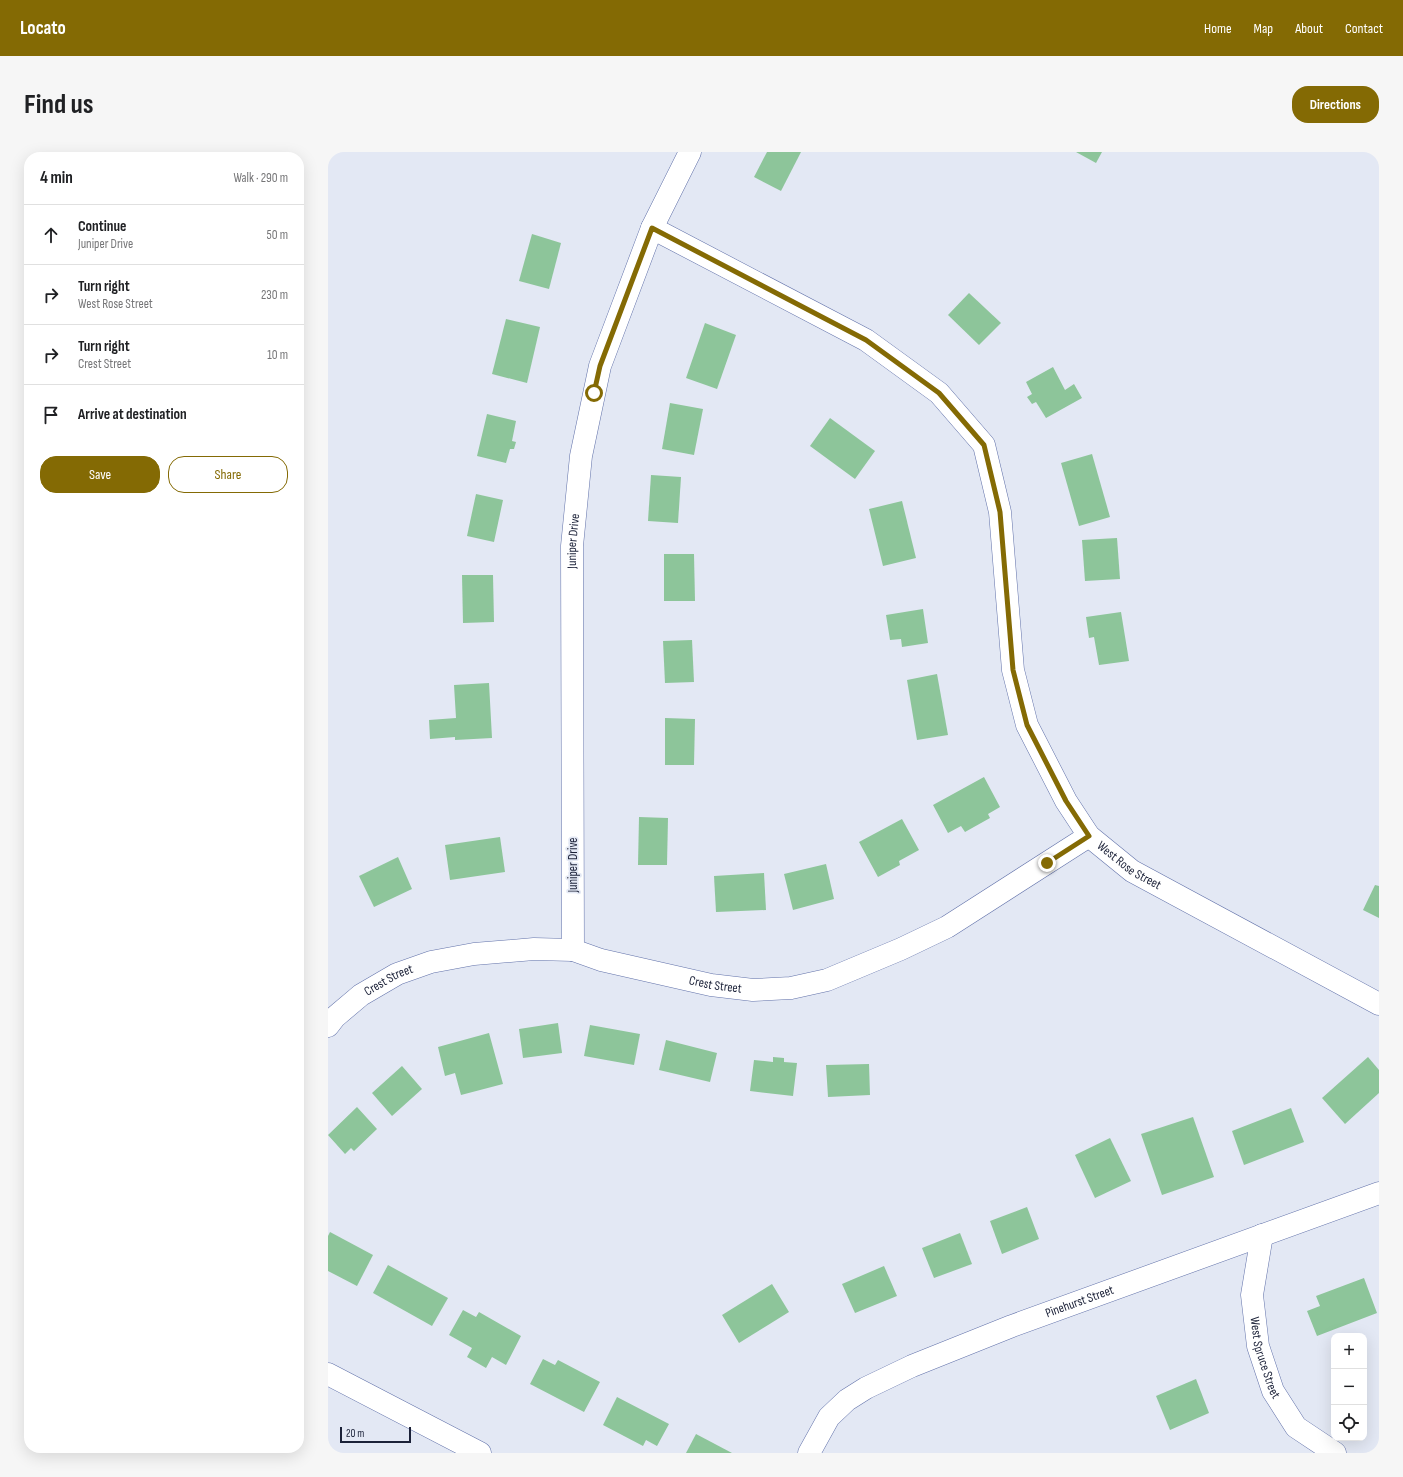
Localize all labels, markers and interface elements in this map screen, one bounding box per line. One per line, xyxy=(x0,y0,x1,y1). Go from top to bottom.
text: Locato xyxy=(20,17,66,40)
text: Home xyxy=(1204,20,1232,37)
text: Map xyxy=(1254,20,1273,37)
text: About xyxy=(1295,20,1323,37)
text: Contact xyxy=(1345,20,1383,37)
button: Directions xyxy=(1292,86,1379,123)
text: Find us xyxy=(24,88,93,121)
text: 4 min xyxy=(40,168,73,188)
text: Walk · 290 m xyxy=(233,170,288,186)
text: Continue xyxy=(78,217,127,236)
icon: ahead xyxy=(40,224,62,246)
text: 50 m xyxy=(267,227,288,243)
text: Juniper Drive xyxy=(78,236,133,252)
text: Turn right xyxy=(78,277,130,296)
icon: right xyxy=(40,284,62,306)
text: 230 m xyxy=(261,287,288,303)
text: West Rose Street xyxy=(78,296,153,312)
text: Turn right xyxy=(78,337,130,356)
icon: right xyxy=(40,344,62,366)
text: 10 m xyxy=(267,347,288,363)
text: Crest Street xyxy=(78,356,131,372)
route start xyxy=(585,384,603,402)
icon: arrive xyxy=(40,404,62,426)
text: Arrive at destination xyxy=(78,405,187,424)
button: Save xyxy=(40,456,160,493)
button: Share xyxy=(168,456,288,493)
street label: Juniper Drive xyxy=(564,513,583,570)
street label: Juniper Drive xyxy=(565,837,581,894)
street label: West Rose Street xyxy=(1094,838,1164,893)
route end xyxy=(1038,854,1056,872)
street label: Crest Street xyxy=(361,961,415,999)
street label: Crest Street xyxy=(687,972,743,997)
street label: Pinehurst Street xyxy=(1043,1282,1116,1321)
street label: West Spruce Street xyxy=(1247,1316,1284,1402)
map controls xyxy=(1331,1333,1367,1441)
button: + xyxy=(1331,1333,1367,1369)
button: − xyxy=(1331,1369,1367,1405)
button: locate xyxy=(1331,1405,1367,1441)
scale bar xyxy=(340,1425,411,1444)
text: 20 m xyxy=(346,1427,364,1440)

